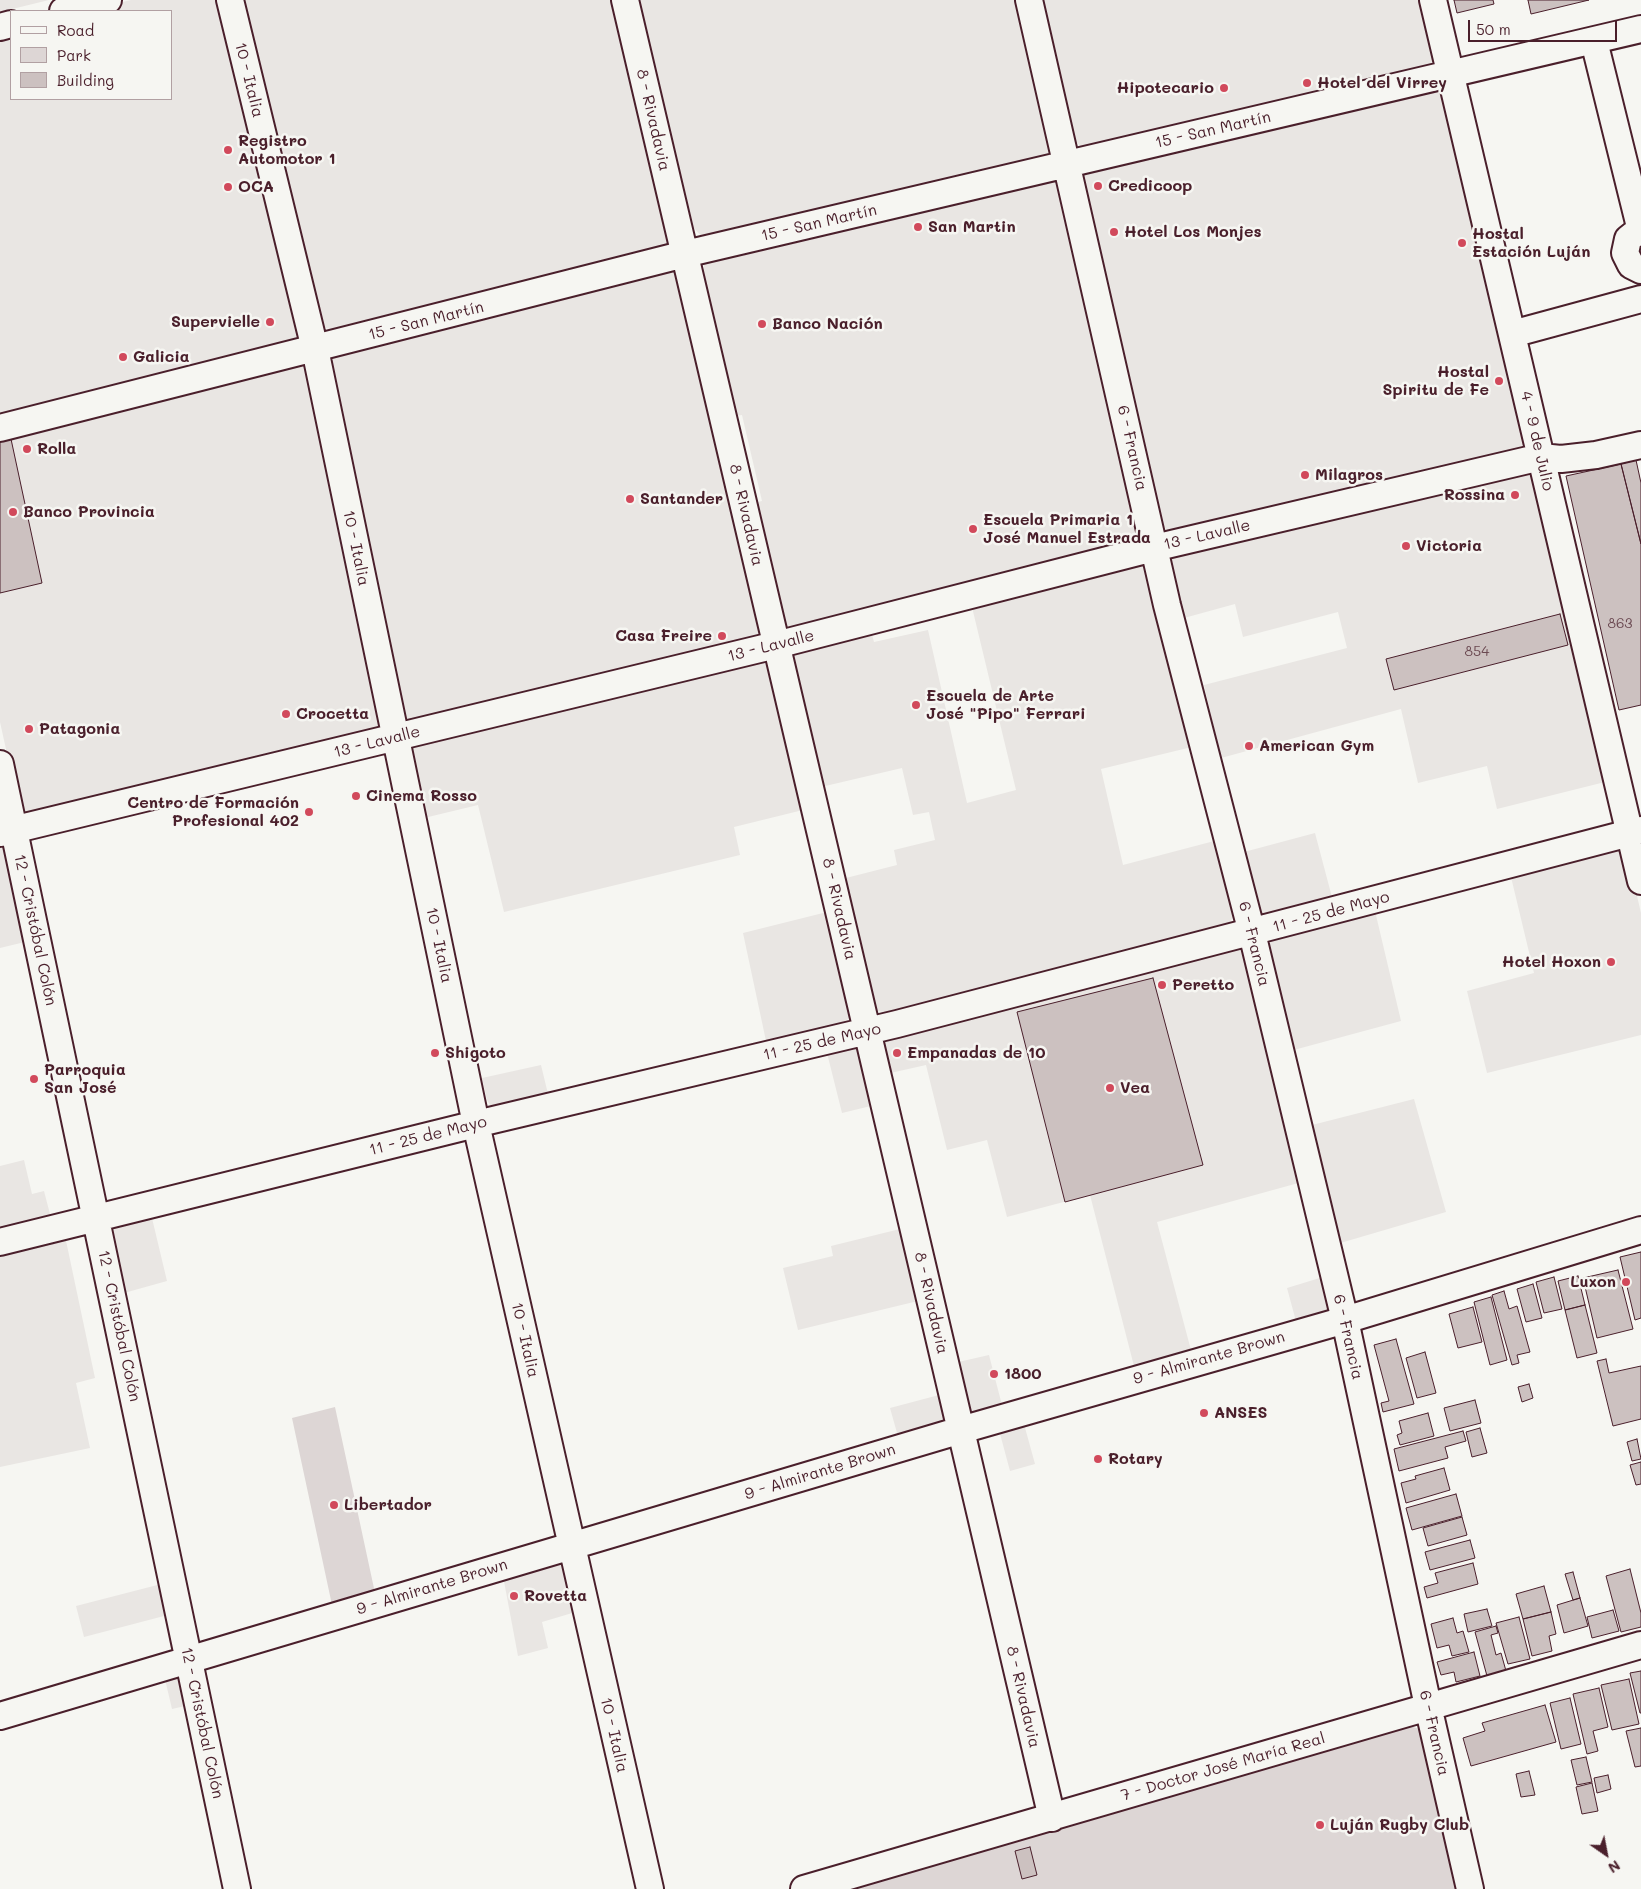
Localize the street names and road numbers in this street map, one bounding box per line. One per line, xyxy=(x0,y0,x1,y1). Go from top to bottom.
street label: 10 - Italia xyxy=(230,40,268,120)
street label: 8 - Rivadavia xyxy=(632,67,674,173)
street label: 15 - San Martín xyxy=(1153,107,1273,153)
street label: 15 - San Martín xyxy=(759,200,879,246)
street label: 15 - San Martín xyxy=(366,297,486,345)
street label: 4 - 9 de Julio xyxy=(1516,389,1558,493)
street label: 6 - Francia xyxy=(1113,404,1151,492)
street label: 8 - Rivadavia xyxy=(725,462,767,568)
street label: 10 - Italia xyxy=(339,508,373,588)
street label: 13 - Lavalle xyxy=(1162,516,1252,554)
street label: 13 - Lavalle xyxy=(726,626,816,666)
street label: 13 - Lavalle xyxy=(332,722,422,762)
street label: 12 - Cristóbal Colón xyxy=(10,853,60,1007)
street label: 8 - Rivadavia xyxy=(818,856,860,962)
street label: 11 - 25 de Mayo xyxy=(1270,887,1392,937)
street label: 6 - Francia xyxy=(1234,900,1274,988)
street label: 10 - Italia xyxy=(422,905,456,985)
street label: 11 - 25 de Mayo xyxy=(761,1019,883,1065)
street label: 11 - 25 de Mayo xyxy=(367,1112,489,1160)
street label: 12 - Cristóbal Colón xyxy=(94,1249,144,1403)
street label: 8 - Rivadavia xyxy=(910,1250,952,1356)
street label: 6 - Francia xyxy=(1329,1293,1367,1381)
street label: 10 - Italia xyxy=(507,1300,543,1380)
street label: 9 - Almirante Brown xyxy=(1131,1327,1287,1389)
street label: 9 - Almirante Brown xyxy=(742,1440,898,1504)
street label: 9 - Almirante Brown xyxy=(354,1555,510,1619)
street label: 8 - Rivadavia xyxy=(1002,1644,1044,1750)
street label: 12 - Cristóbal Colón xyxy=(177,1646,227,1800)
street label: 6 - Francia xyxy=(1415,1689,1453,1777)
street label: 10 - Italia xyxy=(596,1695,632,1775)
street label: 7 - Doctor José María Real xyxy=(1119,1729,1327,1805)

